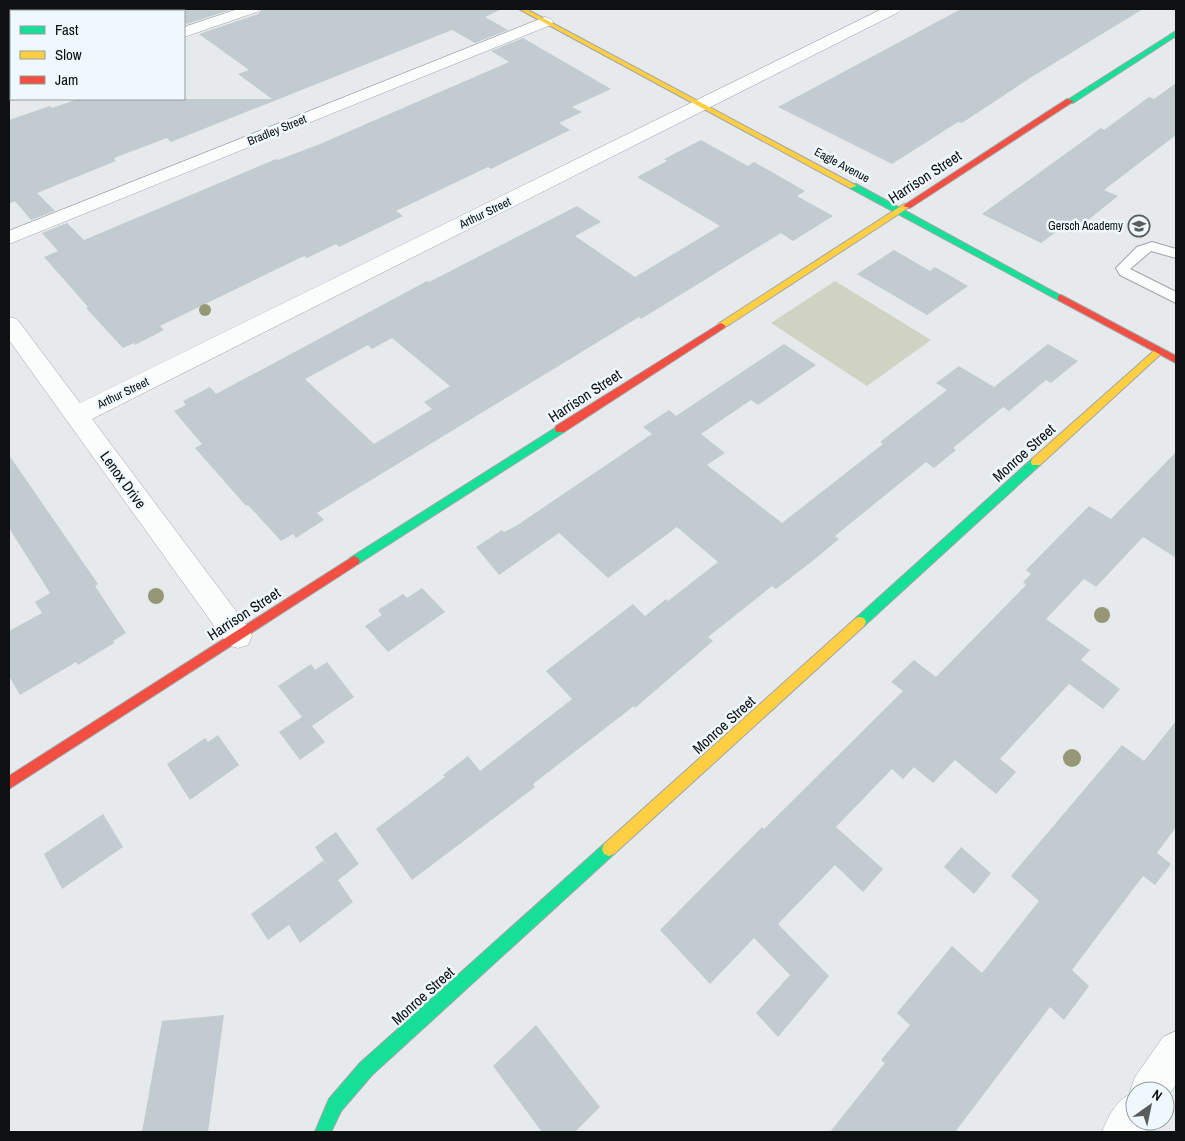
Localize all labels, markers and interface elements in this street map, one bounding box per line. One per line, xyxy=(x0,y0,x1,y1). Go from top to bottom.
legend xyxy=(10,10,185,100)
text: Fast xyxy=(55,19,79,40)
text: Slow xyxy=(55,44,82,65)
text: Jam xyxy=(55,69,78,90)
street label: Bradley Street xyxy=(245,111,309,149)
street label: Eagle Avenue xyxy=(812,144,872,186)
street label: Harrison Street xyxy=(884,145,966,208)
street label: Arthur Street xyxy=(456,193,514,233)
school or university icon: Gersch Academy xyxy=(1127,214,1151,238)
place label: Gersch Academy xyxy=(1048,218,1123,234)
street label: Harrison Street xyxy=(544,364,626,427)
street label: Arthur Street xyxy=(94,373,152,413)
street label: Monroe Street xyxy=(988,418,1060,487)
street label: Lenox Drive xyxy=(95,447,151,513)
street label: Harrison Street xyxy=(203,582,285,645)
street label: Monroe Street xyxy=(688,690,760,759)
street label: Monroe Street xyxy=(387,961,459,1030)
north arrow xyxy=(1125,1081,1175,1131)
text: N xyxy=(1149,1085,1165,1105)

